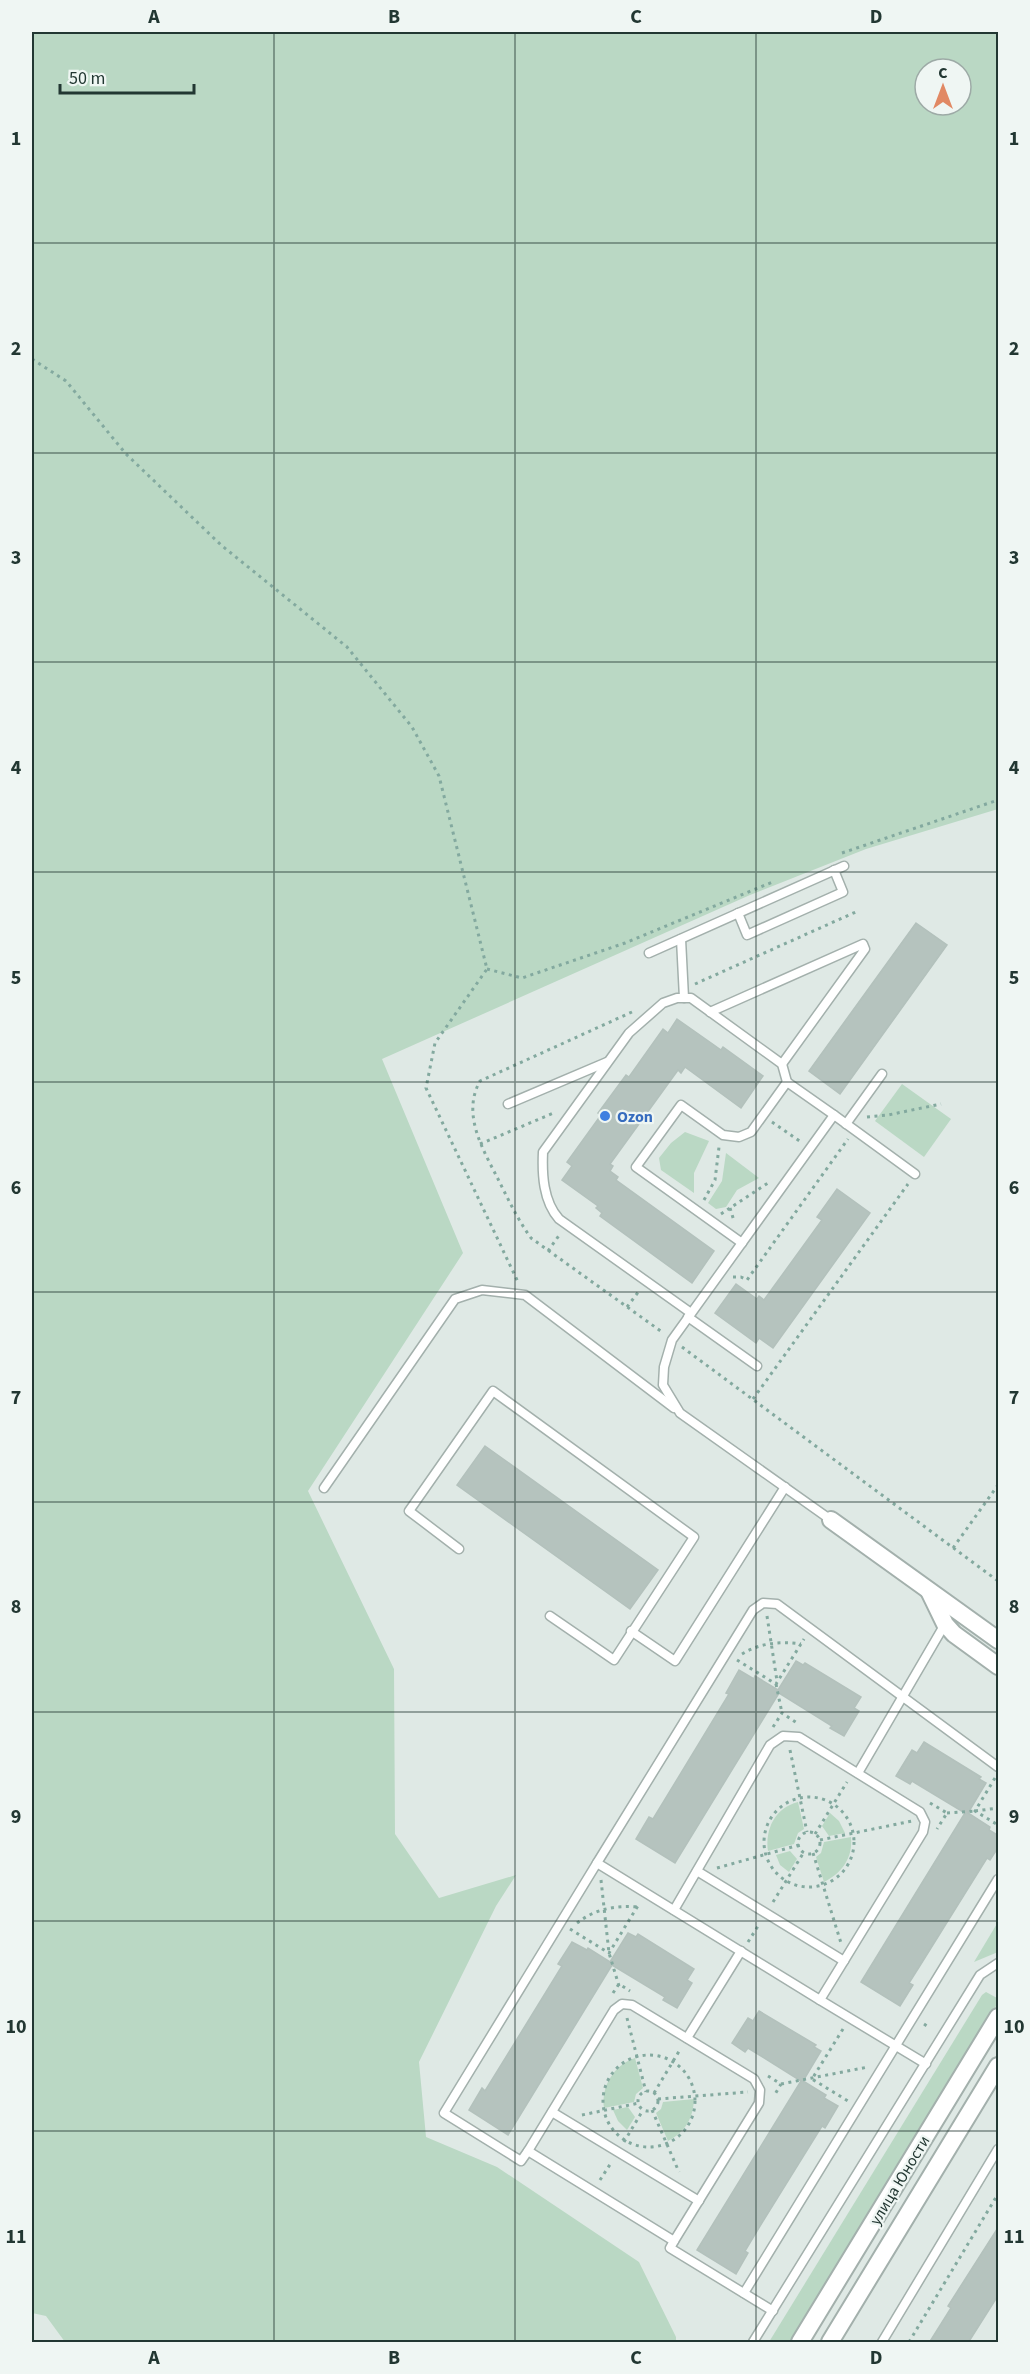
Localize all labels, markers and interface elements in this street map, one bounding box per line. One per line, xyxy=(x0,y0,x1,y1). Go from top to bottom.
text: A xyxy=(147,3,160,31)
text: B xyxy=(388,3,400,31)
text: C xyxy=(630,3,642,31)
text: D xyxy=(870,3,882,31)
scale bar xyxy=(60,57,194,95)
north arrow xyxy=(913,57,973,117)
text: С xyxy=(938,62,948,84)
text: 50 m xyxy=(69,66,105,91)
text: 1 xyxy=(11,125,21,153)
text: 1 xyxy=(1009,125,1019,153)
text: 2 xyxy=(11,335,21,363)
text: 2 xyxy=(1009,335,1019,363)
text: 3 xyxy=(11,544,21,572)
text: 3 xyxy=(1009,544,1019,572)
text: 4 xyxy=(11,754,22,782)
text: 4 xyxy=(1009,754,1020,782)
text: 5 xyxy=(11,964,21,992)
text: 5 xyxy=(1009,964,1019,992)
place label: Ozon xyxy=(617,1106,653,1128)
marker: Ozon xyxy=(598,1109,612,1123)
text: 6 xyxy=(11,1174,21,1202)
text: 6 xyxy=(1009,1174,1019,1202)
text: 7 xyxy=(11,1384,21,1412)
text: 7 xyxy=(1009,1384,1019,1412)
text: 8 xyxy=(11,1593,21,1621)
text: 8 xyxy=(1009,1593,1019,1621)
text: 9 xyxy=(11,1803,21,1831)
text: 9 xyxy=(1009,1803,1019,1831)
text: 10 xyxy=(5,2013,27,2041)
text: 10 xyxy=(1003,2013,1025,2041)
street label: улица Юности xyxy=(864,2132,935,2229)
text: 11 xyxy=(5,2223,27,2251)
text: 11 xyxy=(1003,2223,1025,2251)
text: A xyxy=(147,2344,160,2372)
text: B xyxy=(388,2344,400,2372)
text: C xyxy=(630,2344,642,2372)
text: D xyxy=(870,2344,882,2372)

